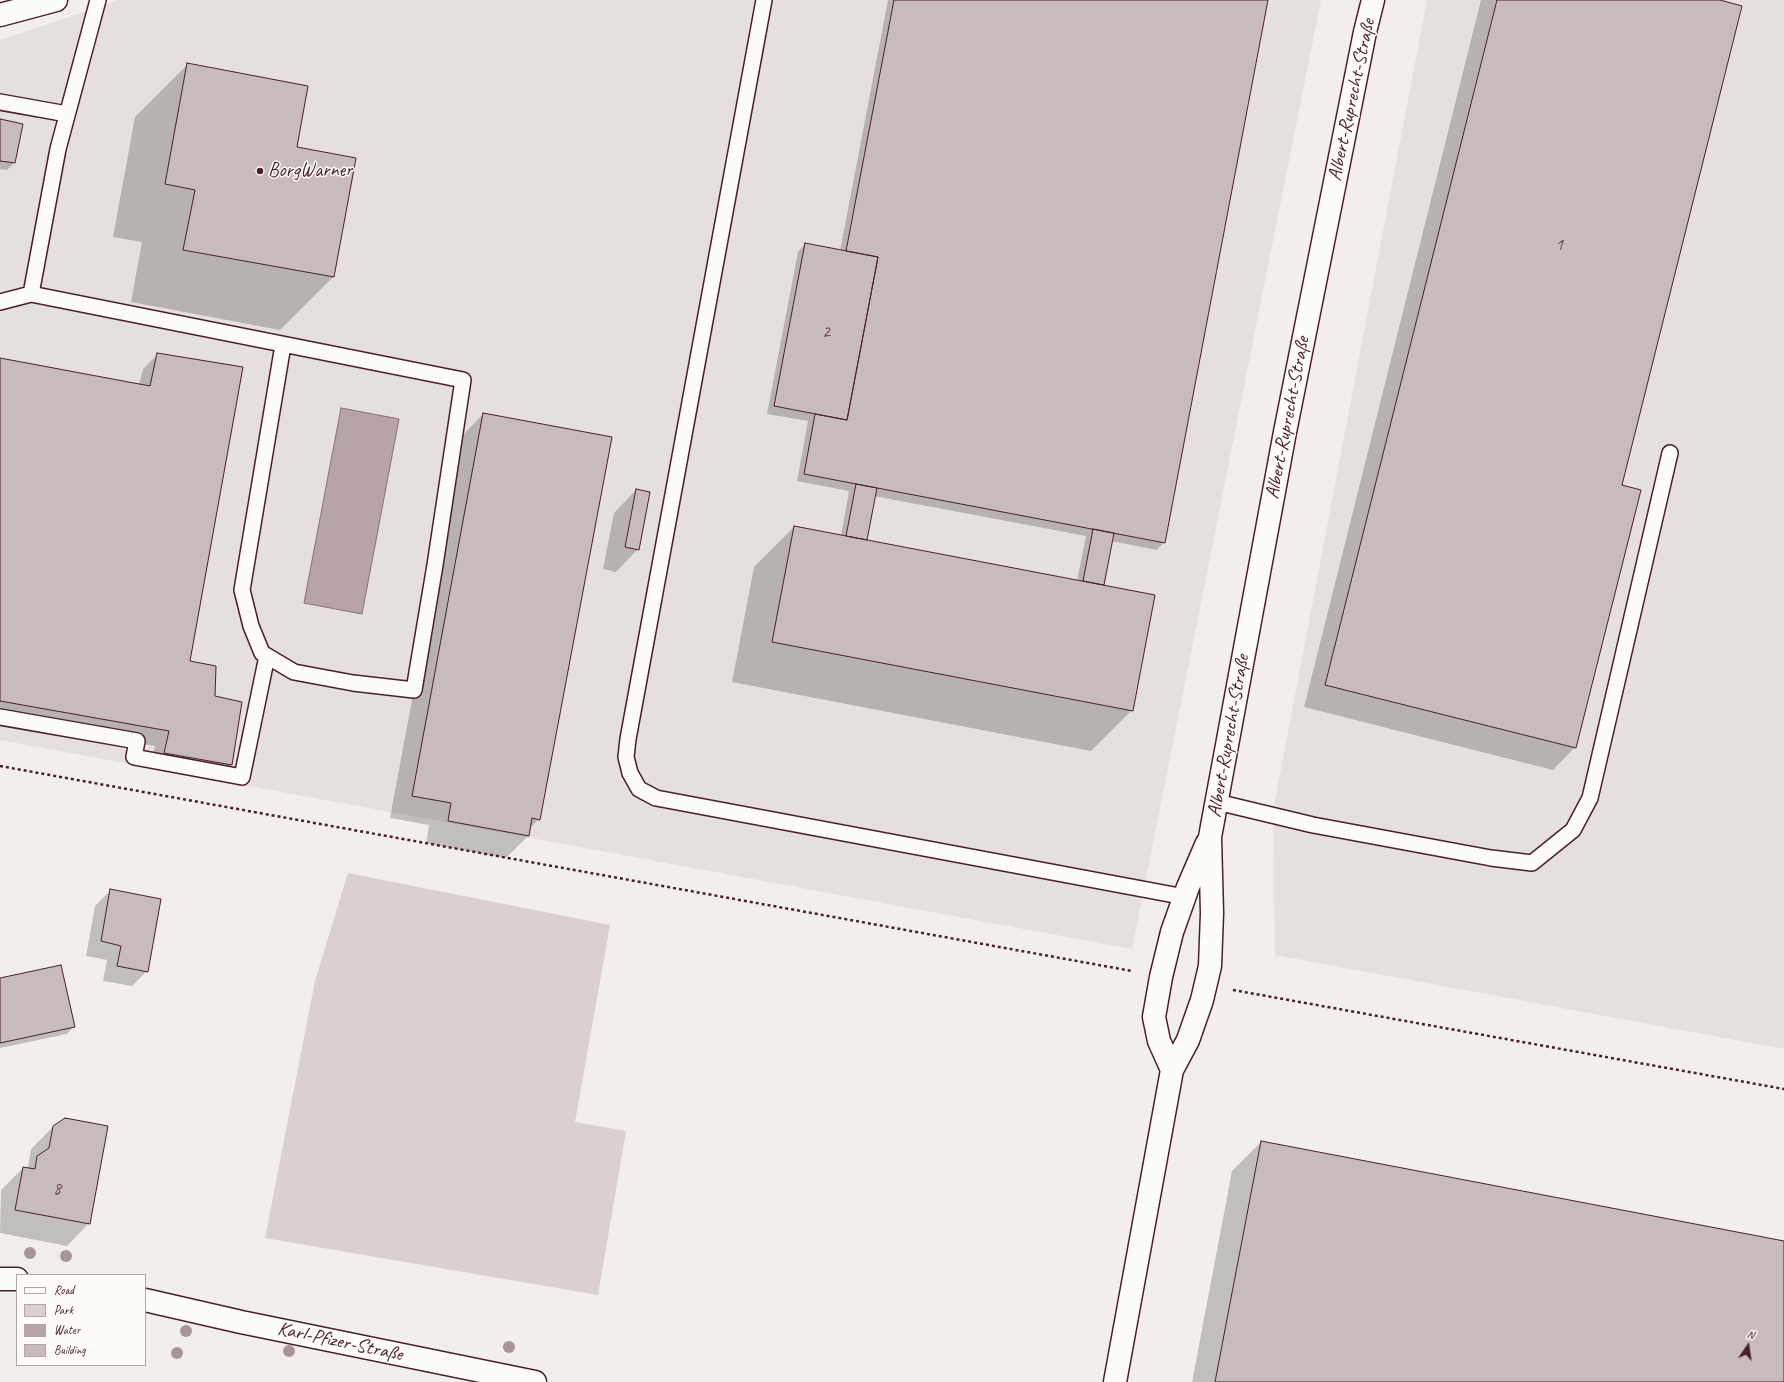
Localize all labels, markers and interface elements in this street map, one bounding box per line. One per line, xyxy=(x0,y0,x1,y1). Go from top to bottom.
street label: Albert-Ruprecht-Straße xyxy=(1323,17,1381,183)
place label: BorgWarner xyxy=(268,159,352,183)
marker: BorgWarner xyxy=(255,166,265,176)
house number: 1 xyxy=(1555,234,1563,256)
house number: 2 xyxy=(822,321,830,343)
street label: Albert-Ruprecht-Straße xyxy=(1260,335,1316,501)
street label: Albert-Ruprecht-Straße xyxy=(1203,653,1255,819)
house number: 8 xyxy=(53,1178,61,1200)
legend xyxy=(16,1274,146,1366)
text: Road xyxy=(54,1282,74,1298)
text: Park xyxy=(54,1302,73,1318)
street label: Karl-Pfizer-Straße xyxy=(275,1317,405,1367)
text: Water xyxy=(54,1322,80,1338)
north arrow xyxy=(1728,1326,1768,1366)
text: N xyxy=(1746,1327,1756,1342)
text: Building xyxy=(54,1342,86,1358)

